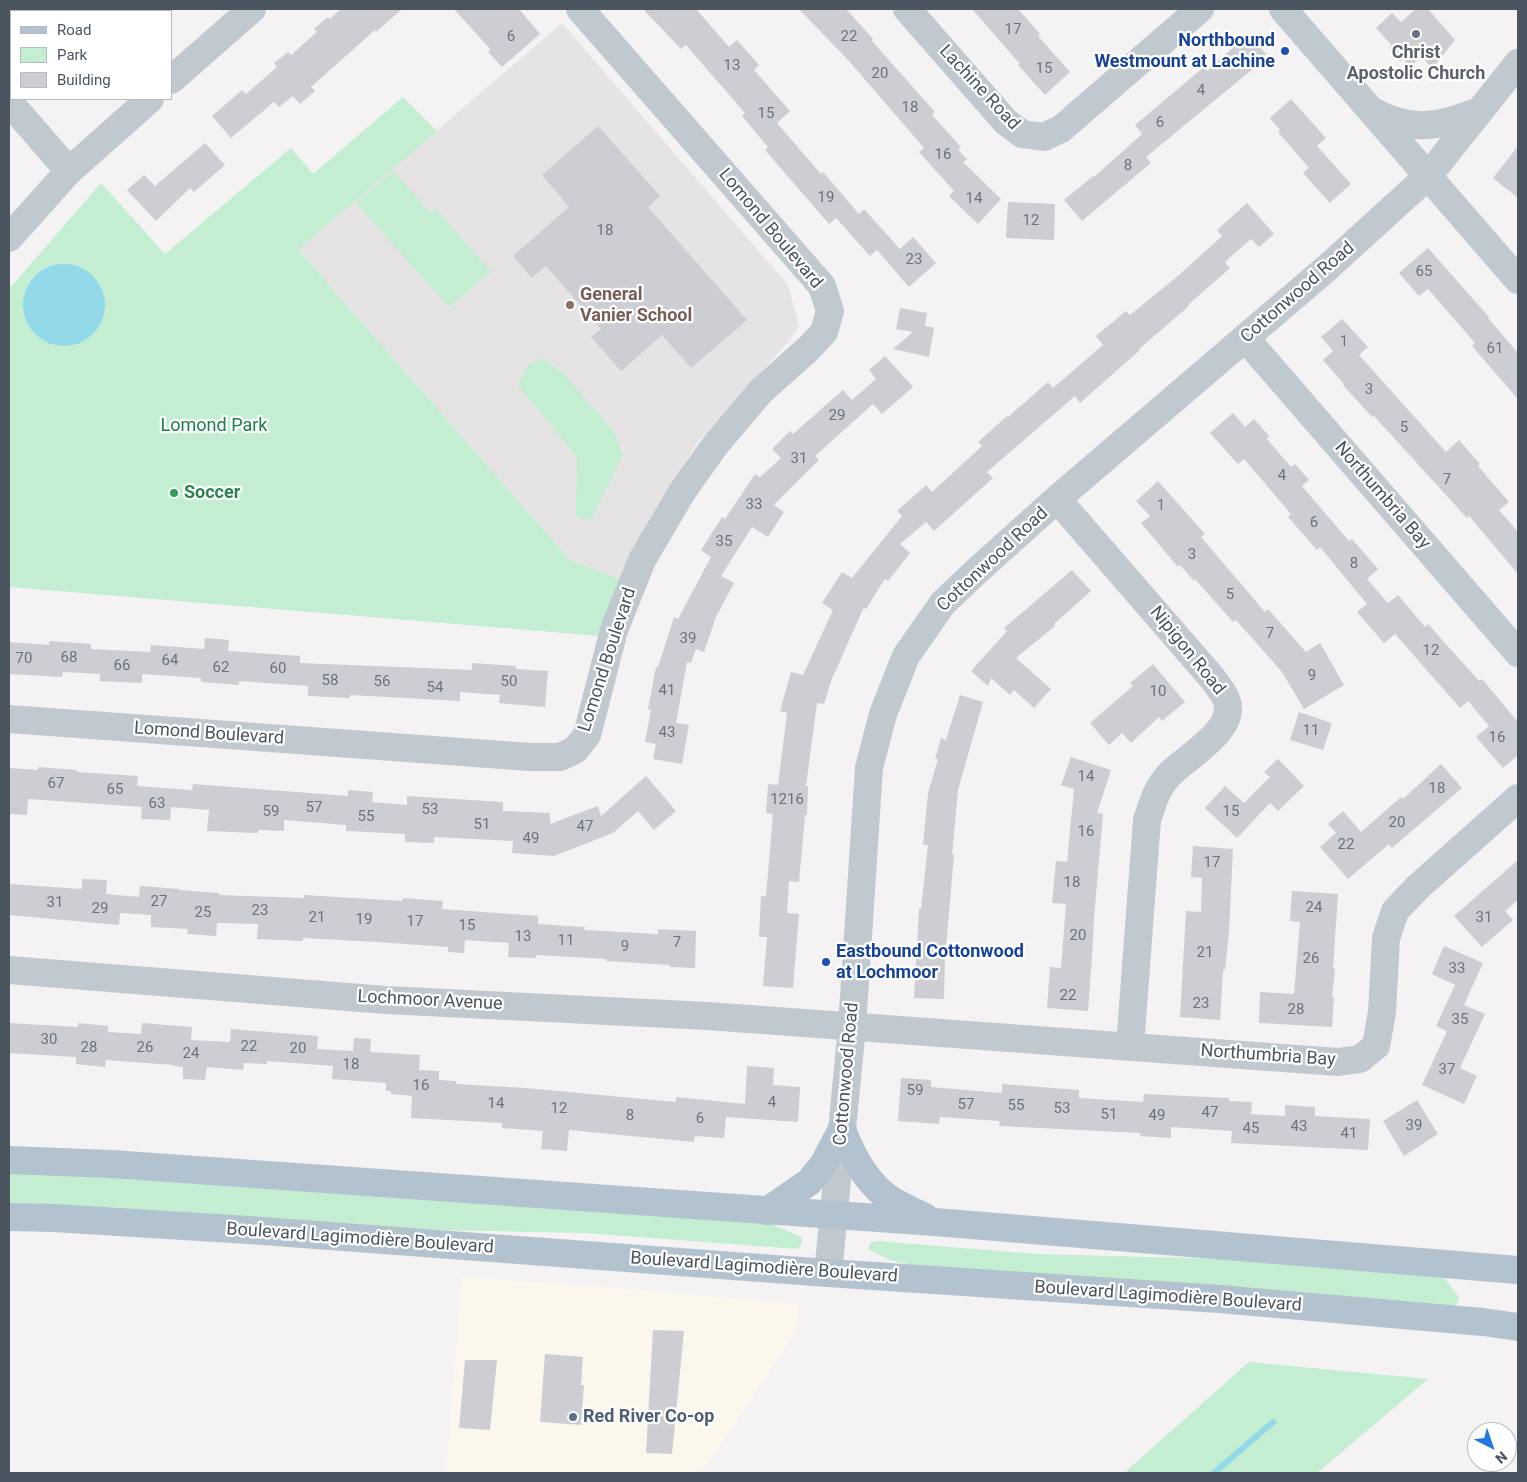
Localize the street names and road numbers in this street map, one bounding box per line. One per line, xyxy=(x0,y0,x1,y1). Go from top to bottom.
street label: Lachine Road xyxy=(934,41,1024,135)
street label: Lomond Boulevard xyxy=(713,165,827,293)
street label: Cottonwood Road xyxy=(1237,238,1359,348)
street label: Northumbria Bay xyxy=(1329,438,1435,554)
street label: Cottonwood Road xyxy=(933,503,1053,617)
street label: Lomond Boulevard xyxy=(575,585,641,735)
street label: Nipigon Road xyxy=(1145,602,1229,700)
street label: Lomond Boulevard xyxy=(133,718,285,750)
street label: Lochmoor Avenue xyxy=(357,986,503,1016)
street label: Cottonwood Road xyxy=(830,1001,864,1147)
street label: Northumbria Bay xyxy=(1200,1041,1336,1071)
street label: Boulevard Lagimodière Boulevard xyxy=(226,1219,494,1259)
street label: Boulevard Lagimodière Boulevard xyxy=(630,1248,898,1288)
street label: Boulevard Lagimodière Boulevard xyxy=(1034,1277,1302,1317)

